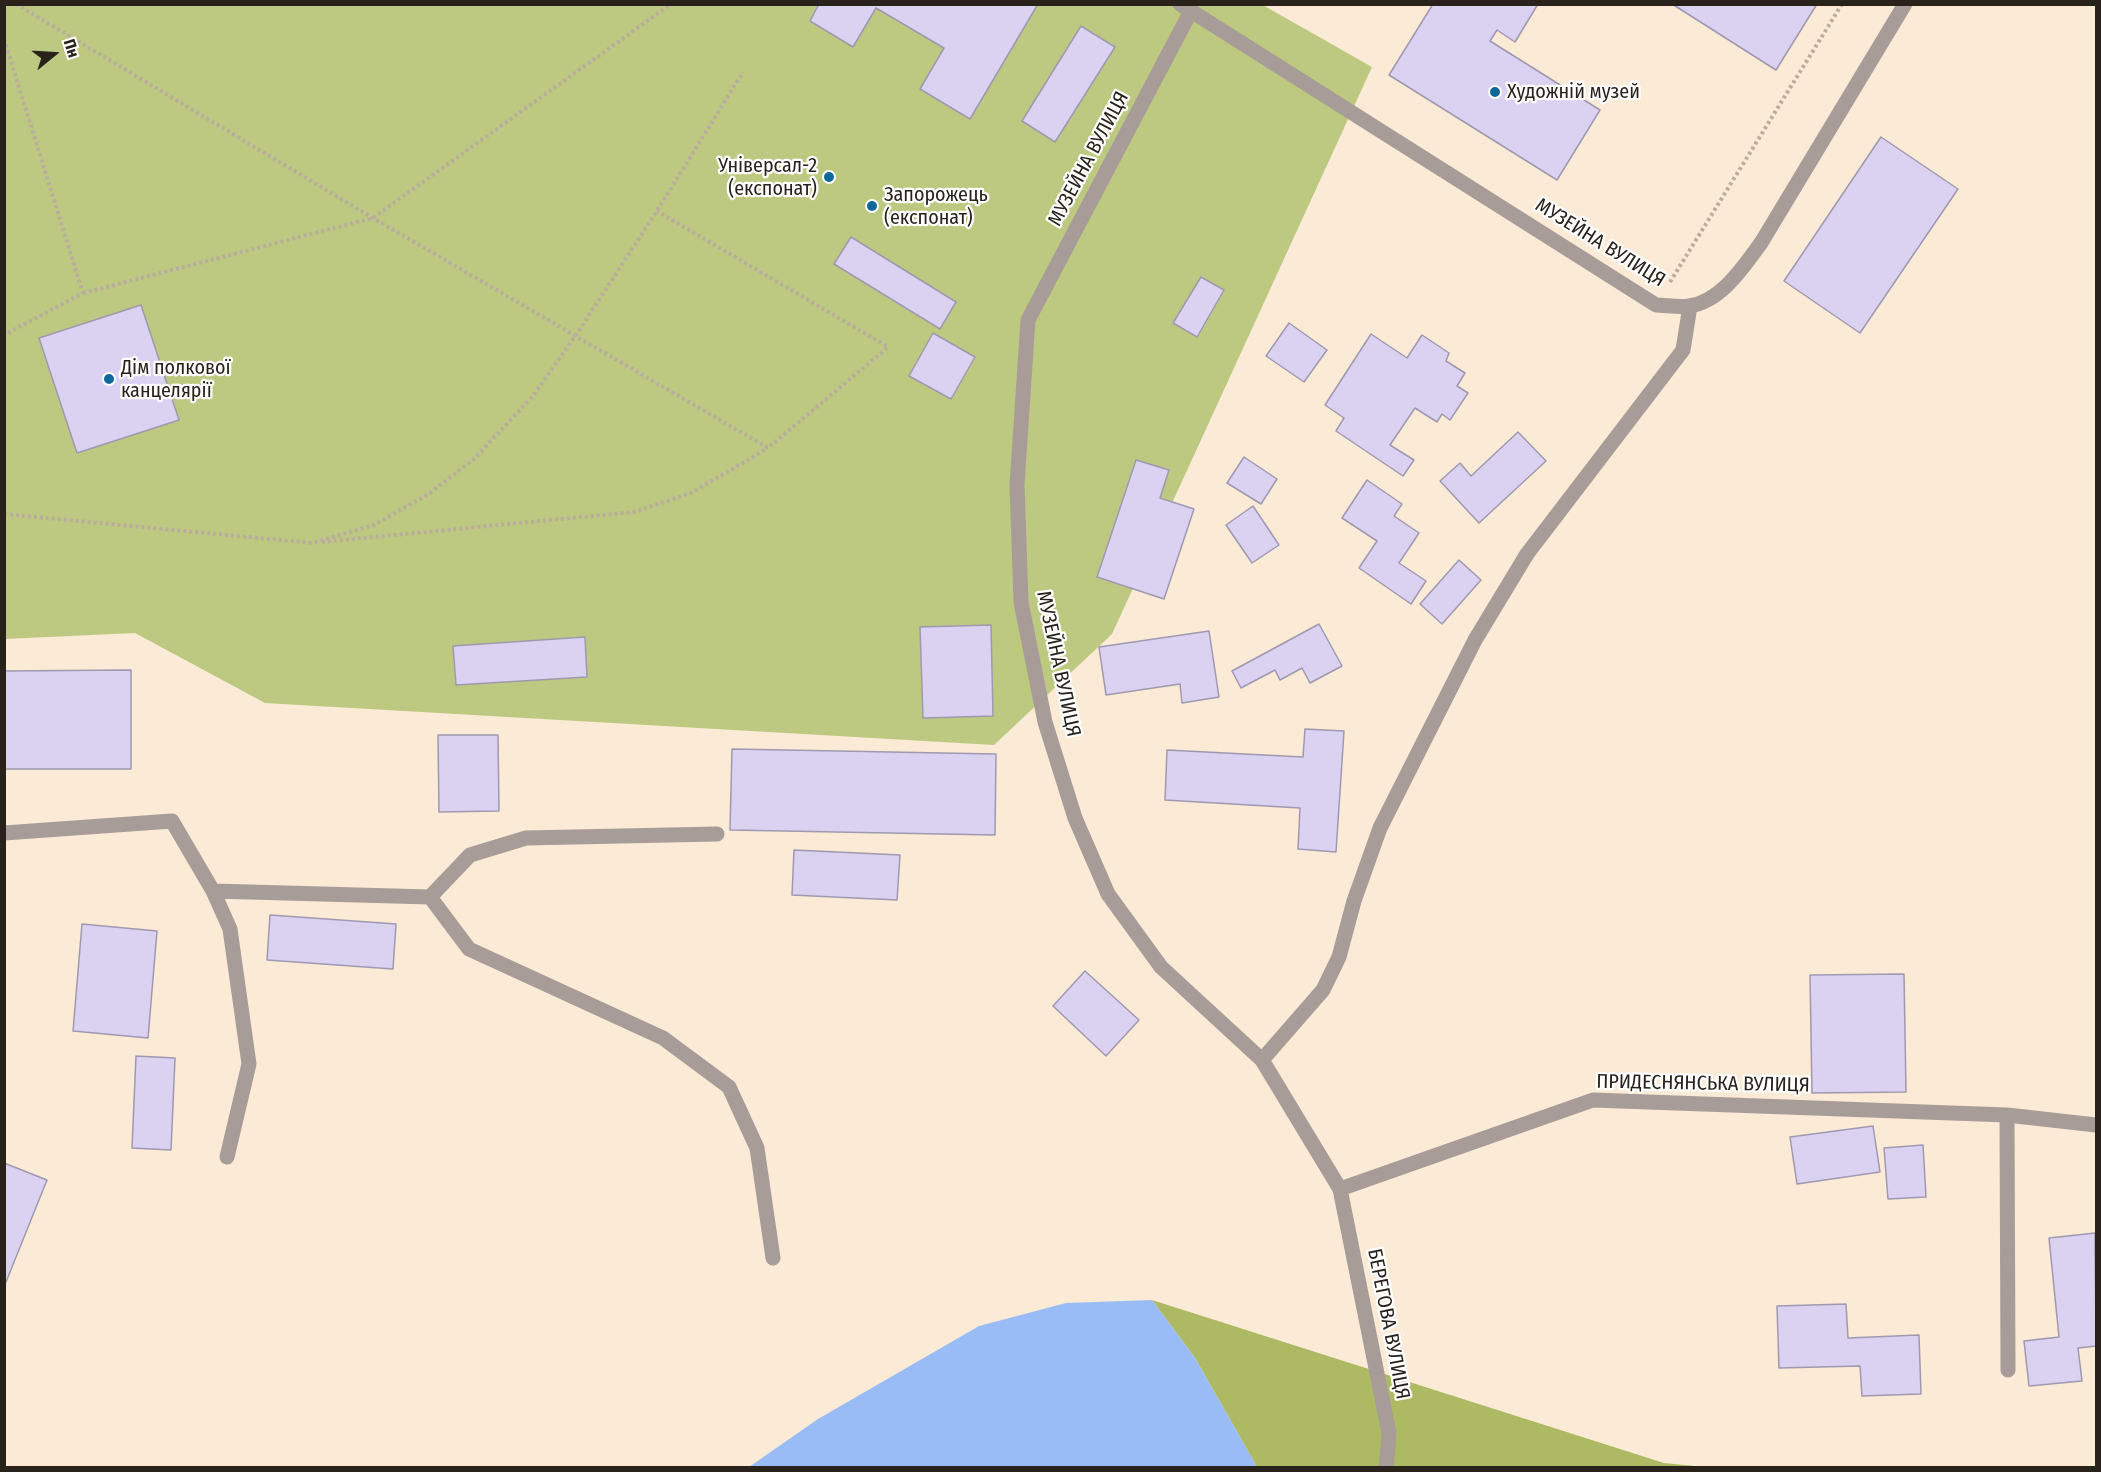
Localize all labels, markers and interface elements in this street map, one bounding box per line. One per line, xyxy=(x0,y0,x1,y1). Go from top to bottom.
north arrow xyxy=(24,24,84,84)
text: Пн xyxy=(60,37,83,60)
place label: Художній музей xyxy=(1507,80,1640,104)
marker: Художній музей xyxy=(1488,85,1502,99)
street label: МУЗЕЙНА ВУЛИЦЯ xyxy=(1044,88,1134,230)
place label: Універсал-2 (експонат) xyxy=(718,154,817,201)
marker: Універсал-2 (експонат) xyxy=(822,170,836,184)
place label: Запорожець (експонат) xyxy=(884,183,988,230)
street label: МУЗЕЙНА ВУЛИЦЯ xyxy=(1531,194,1669,292)
marker: Запорожець (експонат) xyxy=(865,199,879,213)
place label: Дім полкової канцелярії xyxy=(121,356,230,403)
marker: Дім полкової канцелярії xyxy=(102,372,116,386)
street label: МУЗЕЙНА ВУЛИЦЯ xyxy=(1031,589,1085,739)
street label: ПРИДЕСНЯНСЬКА ВУЛИЦЯ xyxy=(1596,1070,1810,1098)
street label: БЕРЕГОВА ВУЛИЦЯ xyxy=(1362,1247,1414,1401)

